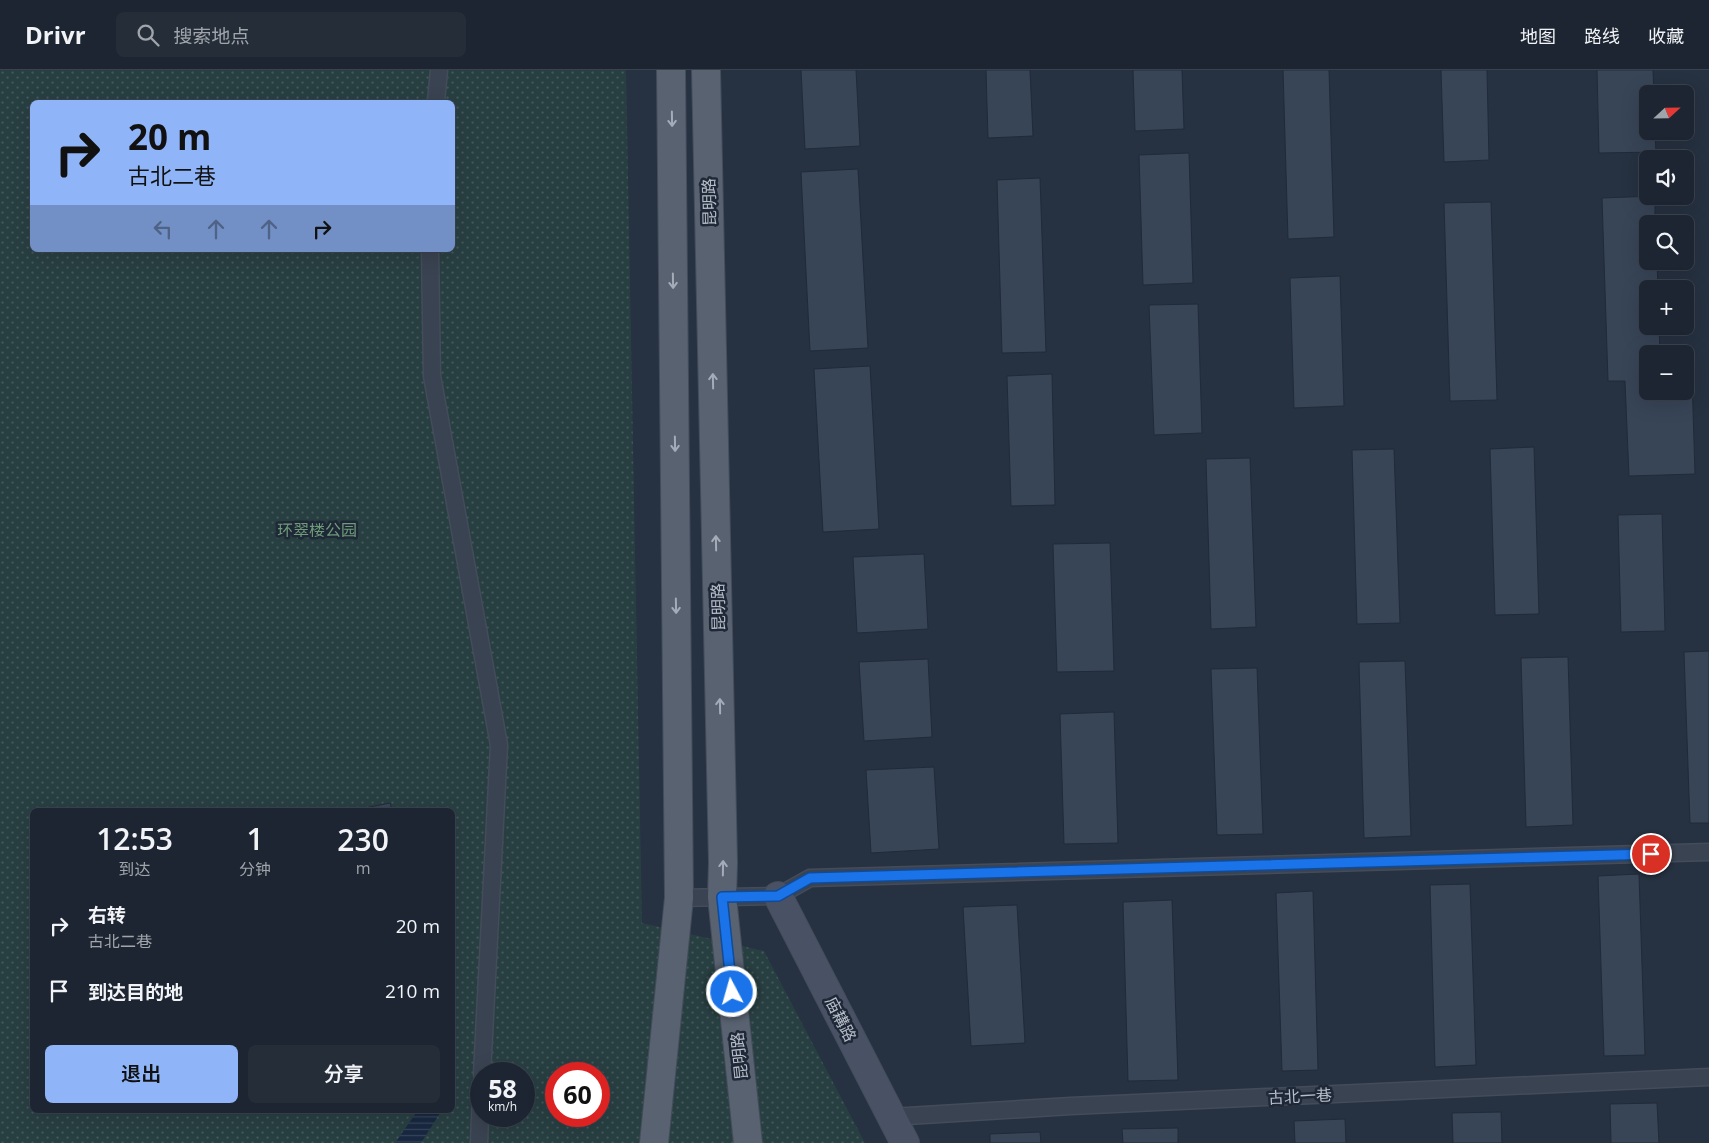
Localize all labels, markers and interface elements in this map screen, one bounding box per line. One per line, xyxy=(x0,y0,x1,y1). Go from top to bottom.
search box xyxy=(116,12,466,57)
text: Drivr xyxy=(25,18,86,51)
icon: search xyxy=(134,21,162,49)
text: 搜索地点 xyxy=(174,23,250,49)
text: 地图 xyxy=(1520,24,1556,48)
text: 路线 xyxy=(1584,24,1620,48)
text: 收藏 xyxy=(1648,24,1684,48)
north arrow xyxy=(1639,85,1694,140)
map controls xyxy=(1639,85,1694,400)
one-way arrow xyxy=(667,110,677,126)
text: 20 m xyxy=(128,113,211,160)
icon: right xyxy=(45,120,110,185)
button: sound xyxy=(1639,150,1694,205)
text: 古北二巷 xyxy=(128,160,216,190)
street label: 昆明路 xyxy=(698,178,720,226)
icon: left xyxy=(149,215,177,243)
icon: ahead xyxy=(202,215,230,243)
icon: ahead xyxy=(255,215,283,243)
icon: right xyxy=(308,215,336,243)
button: search xyxy=(1639,215,1694,270)
one-way arrow xyxy=(668,272,678,289)
button: + xyxy=(1639,280,1694,335)
button: − xyxy=(1639,345,1694,400)
one-way arrow xyxy=(708,373,717,389)
one-way arrow xyxy=(670,435,680,451)
park label: 环翠楼公园 xyxy=(277,519,357,541)
one-way arrow xyxy=(711,535,721,552)
street label: 昆明路 xyxy=(707,583,729,631)
one-way arrow xyxy=(671,598,681,614)
one-way arrow xyxy=(715,698,724,714)
text: 12:53 xyxy=(96,818,173,859)
text: 1 xyxy=(247,818,264,859)
text: 230 xyxy=(337,819,389,860)
pin xyxy=(1630,833,1672,875)
icon: arrive xyxy=(1637,840,1665,868)
text: m xyxy=(356,857,370,879)
text: 到达 xyxy=(119,858,151,880)
text: 分钟 xyxy=(239,858,271,880)
one-way arrow xyxy=(718,860,728,876)
text: 右转 xyxy=(88,902,126,928)
icon: right xyxy=(45,912,73,940)
text: 20 m xyxy=(396,913,440,939)
text: 古北二巷 xyxy=(88,930,152,952)
position arrow xyxy=(705,965,757,1017)
icon: arrive xyxy=(45,977,73,1005)
text: 210 m xyxy=(385,978,440,1004)
text: 到达目的地 xyxy=(88,979,183,1005)
street label: 庙耩路 xyxy=(820,993,862,1045)
street label: 昆明路 xyxy=(726,1031,752,1081)
button: 退出 xyxy=(45,1045,238,1103)
button: 分享 xyxy=(248,1045,440,1103)
speed limit sign: 60 xyxy=(545,1062,610,1127)
text: 58 xyxy=(488,1071,517,1105)
street label: 古北一巷 xyxy=(1267,1083,1333,1109)
text: km/h xyxy=(488,1098,517,1115)

